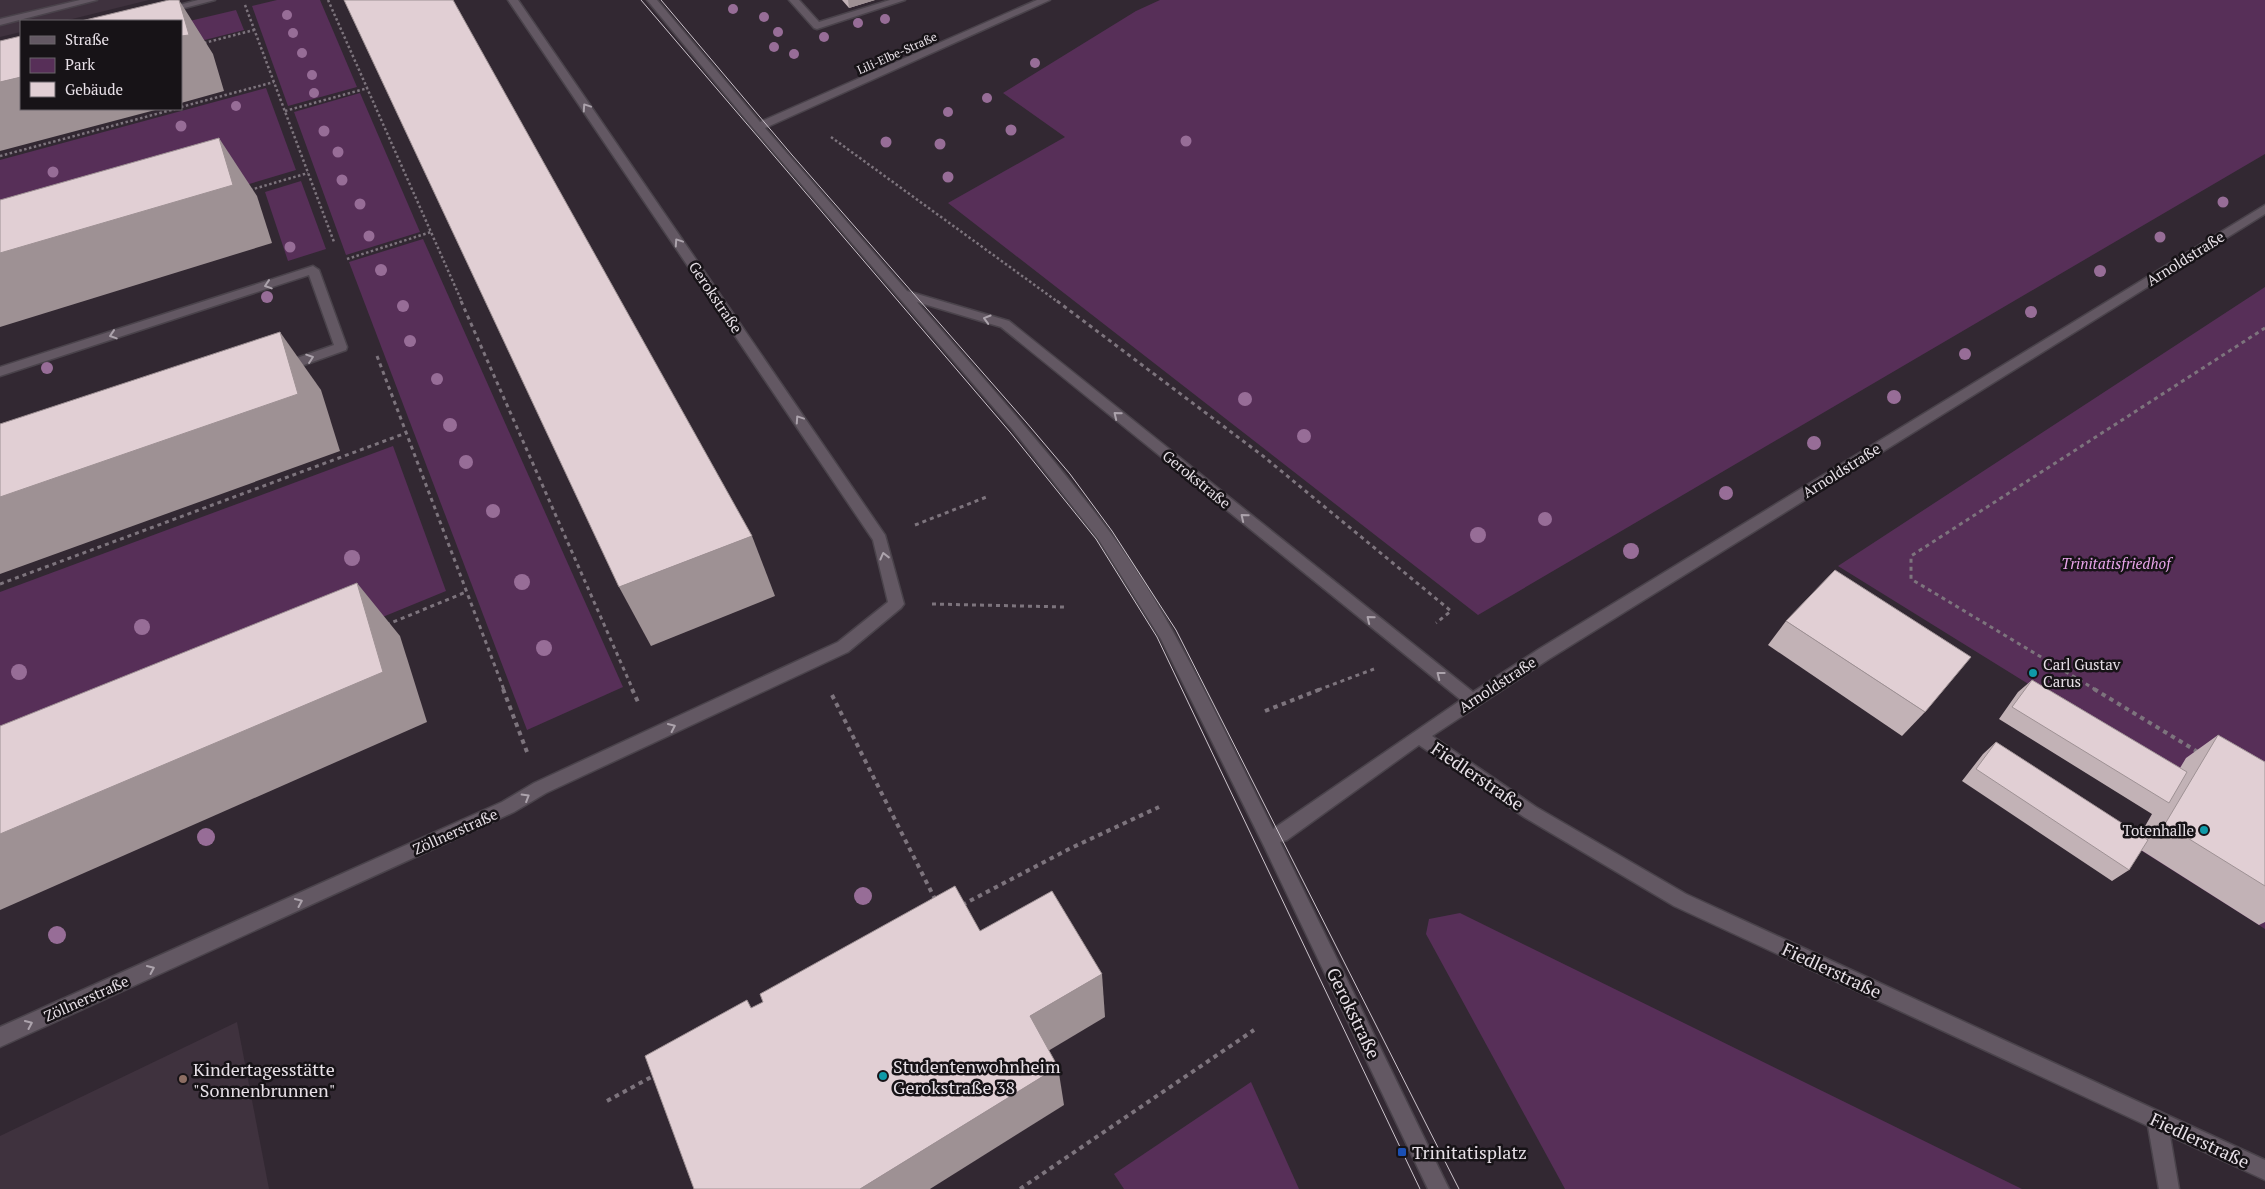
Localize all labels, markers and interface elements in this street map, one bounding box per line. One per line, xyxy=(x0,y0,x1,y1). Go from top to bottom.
legend xyxy=(20,20,182,110)
text: Straße xyxy=(65,29,109,49)
street label: Lili-Elbe-Straße xyxy=(855,29,939,77)
text: Park xyxy=(65,54,95,74)
text: Gebäude xyxy=(65,79,123,99)
one-way arrow xyxy=(583,103,592,113)
street label: Arnoldstraße xyxy=(2142,226,2228,290)
one-way arrow xyxy=(675,238,684,247)
street label: Gerokstraße xyxy=(685,257,747,337)
one-way arrow xyxy=(264,279,273,289)
one-way arrow xyxy=(984,315,992,325)
one-way arrow xyxy=(110,329,118,339)
one-way arrow xyxy=(306,354,314,364)
one-way arrow xyxy=(1114,412,1123,420)
one-way arrow xyxy=(796,416,805,425)
street label: Arnoldstraße xyxy=(1798,438,1884,502)
street label: Gerokstraße xyxy=(1159,445,1235,513)
one-way arrow xyxy=(1241,514,1250,522)
one-way arrow xyxy=(880,553,890,561)
park label: Trinitatisfriedhof xyxy=(2061,553,2173,573)
one-way arrow xyxy=(1367,616,1376,624)
street label: Arnoldstraße xyxy=(1454,651,1540,717)
place label: Carl Gustav Carus xyxy=(2043,654,2121,691)
marker: Carl Gustav Carus xyxy=(2027,667,2039,679)
one-way arrow xyxy=(1436,672,1446,681)
one-way arrow xyxy=(667,723,676,733)
street label: Fiedlerstraße xyxy=(1427,736,1529,816)
one-way arrow xyxy=(520,793,529,803)
street label: Zöllnerstraße xyxy=(409,803,501,859)
place label: Totenhalle xyxy=(2123,820,2194,840)
marker: Totenhalle xyxy=(2198,824,2210,836)
one-way arrow xyxy=(294,897,303,908)
street label: Fiedlerstraße xyxy=(1779,937,1885,1003)
street label: Gerokstraße xyxy=(1322,963,1386,1063)
one-way arrow xyxy=(146,964,155,975)
street label: Zöllnerstraße xyxy=(40,970,132,1026)
one-way arrow xyxy=(24,1019,33,1030)
place label: Studentenwohnheim Gerokstraße 38 xyxy=(893,1054,1061,1099)
place label: Kindertagesstätte "Sonnenbrunnen" xyxy=(193,1057,336,1102)
marker: Studentenwohnheim Gerokstraße 38 xyxy=(877,1070,889,1082)
marker: Kindertagesstätte "Sonnenbrunnen" xyxy=(177,1073,189,1085)
street label: Fiedlerstraße xyxy=(2147,1107,2253,1173)
place label: Trinitatisplatz xyxy=(1412,1140,1527,1164)
marker: Trinitatisplatz xyxy=(1396,1146,1408,1158)

